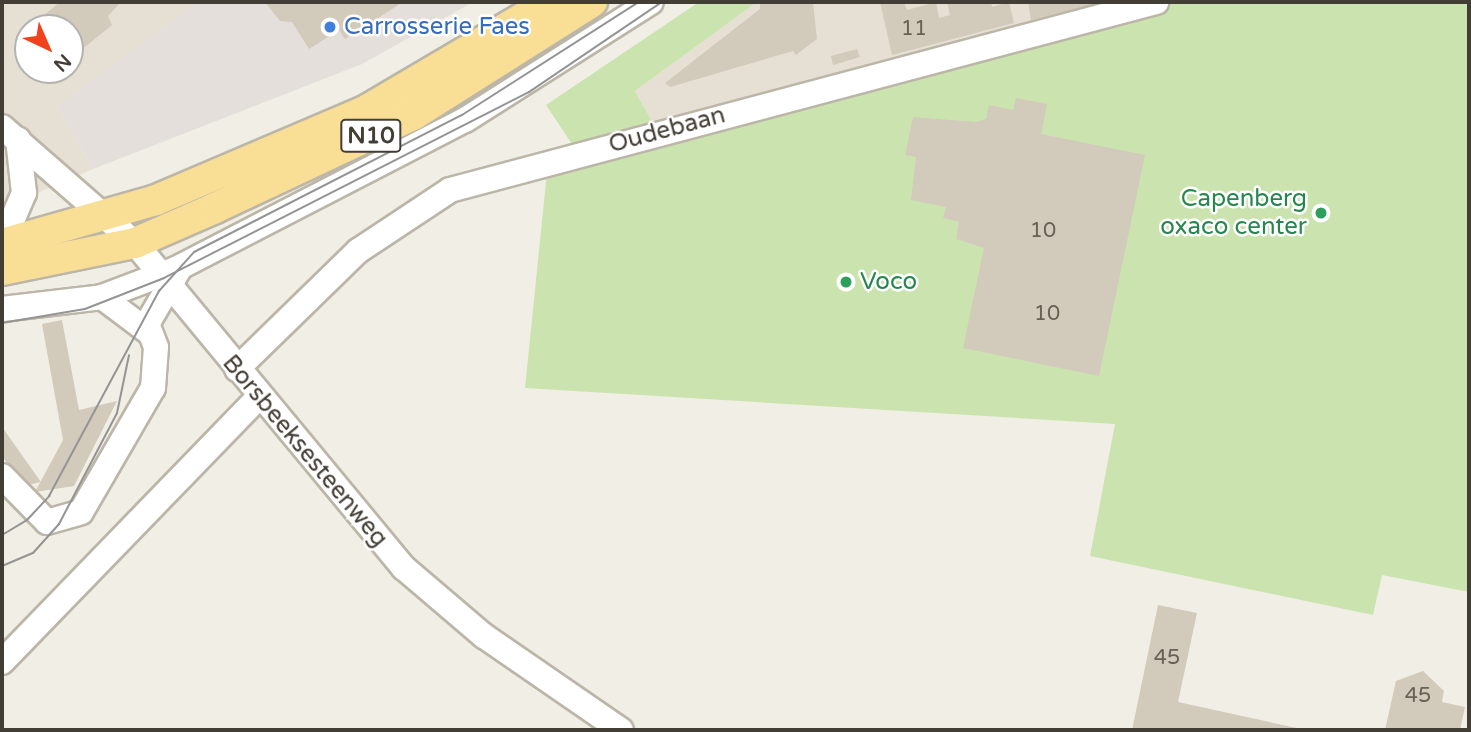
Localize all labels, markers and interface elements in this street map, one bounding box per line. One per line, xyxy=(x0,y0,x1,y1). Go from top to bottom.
place label: Carrosserie Faes xyxy=(344,13,530,41)
north arrow xyxy=(14,14,84,84)
house number: 11 xyxy=(901,16,927,42)
marker: Carrosserie Faes xyxy=(322,19,338,35)
text: N xyxy=(49,49,75,76)
street label: Oudebaan xyxy=(606,101,728,159)
road number: N10 xyxy=(340,116,402,155)
place label: Capenberg oxaco center xyxy=(1160,185,1307,241)
marker: Capenberg oxaco center xyxy=(1313,205,1329,221)
house number: 10 xyxy=(1030,218,1056,244)
place label: Voco xyxy=(860,268,917,296)
marker: Voco xyxy=(838,274,854,290)
house number: 10 xyxy=(1034,301,1060,327)
street label: Borsbeeksesteenweg xyxy=(216,349,394,553)
house number: 45 xyxy=(1154,645,1180,671)
house number: 45 xyxy=(1405,683,1431,709)

